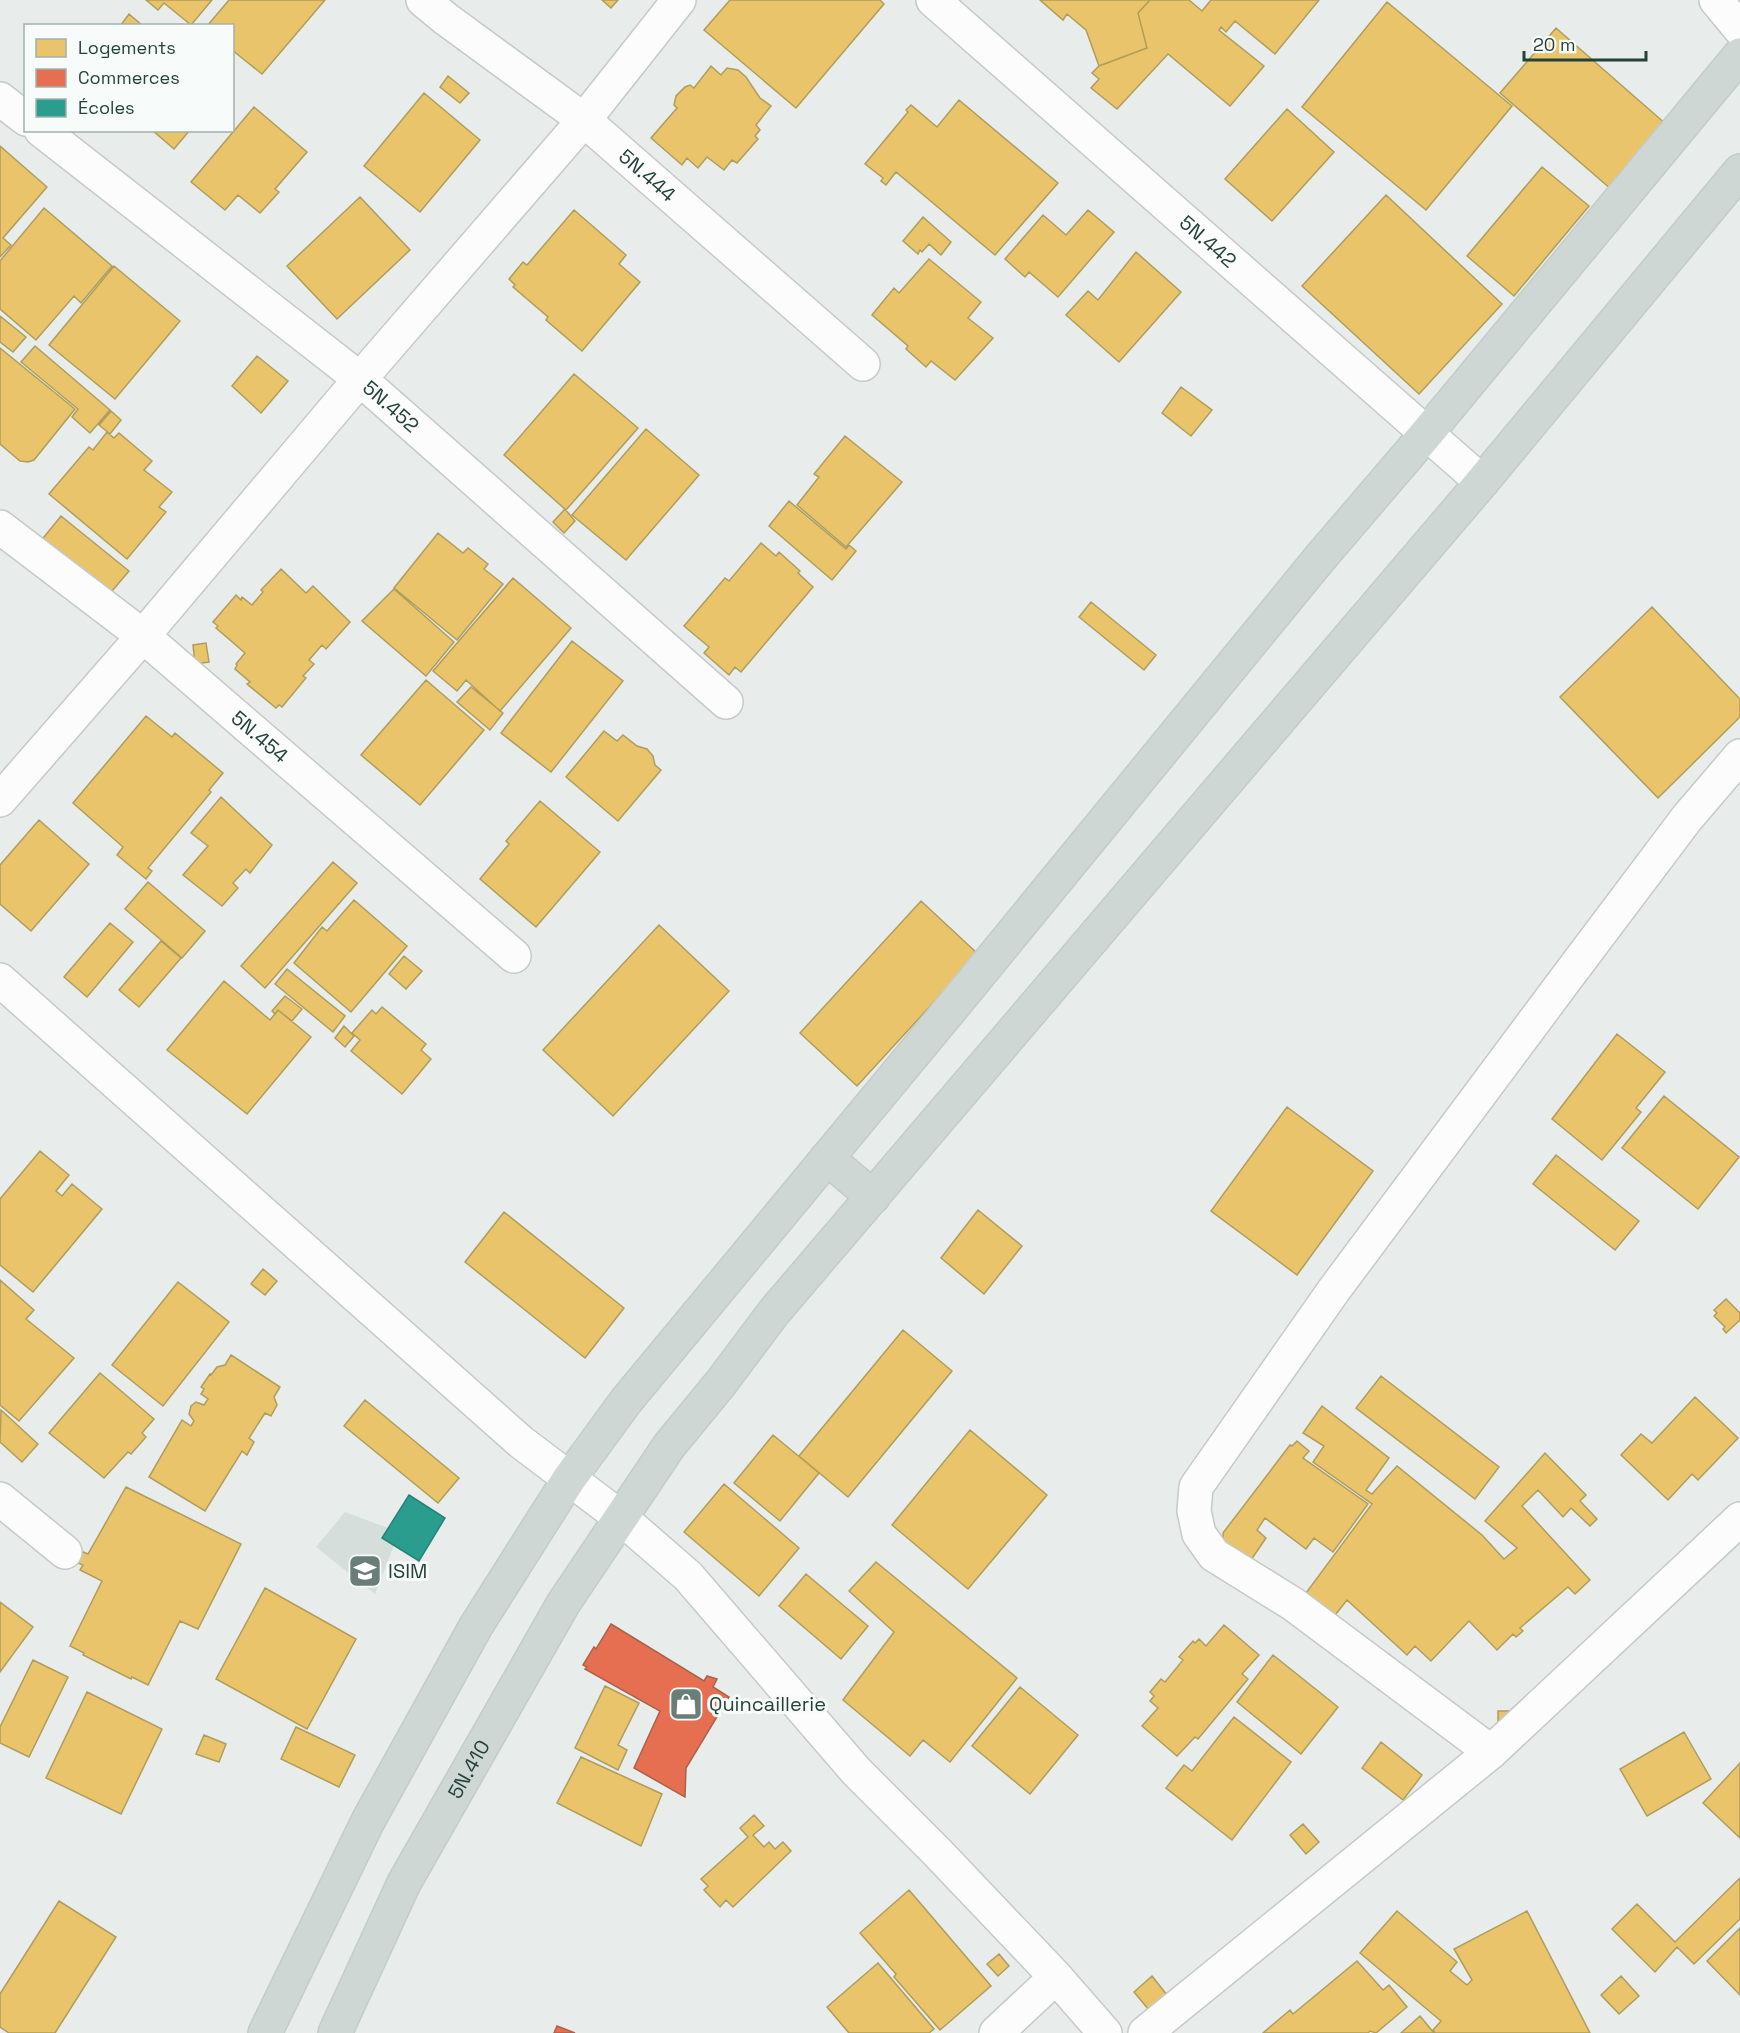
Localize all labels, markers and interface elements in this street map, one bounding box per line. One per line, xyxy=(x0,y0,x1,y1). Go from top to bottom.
legend xyxy=(24,24,234,132)
scale bar xyxy=(1524,24,1646,62)
text: 20 m xyxy=(1533,33,1576,56)
text: Logements xyxy=(78,36,176,59)
text: Commerces xyxy=(78,66,180,89)
text: Écoles xyxy=(78,96,135,119)
street label: 5N.444 xyxy=(613,143,681,208)
street label: 5N.442 xyxy=(1174,209,1242,273)
street label: 5N.452 xyxy=(357,375,425,438)
street label: 5N.454 xyxy=(226,705,294,769)
school or university icon: ISIM xyxy=(347,1553,383,1589)
place label: ISIM xyxy=(388,1558,427,1584)
shop icon: Quincaillerie xyxy=(668,1686,704,1722)
place label: Quincaillerie xyxy=(709,1691,826,1717)
street label: 5N.410 xyxy=(442,1735,496,1803)

